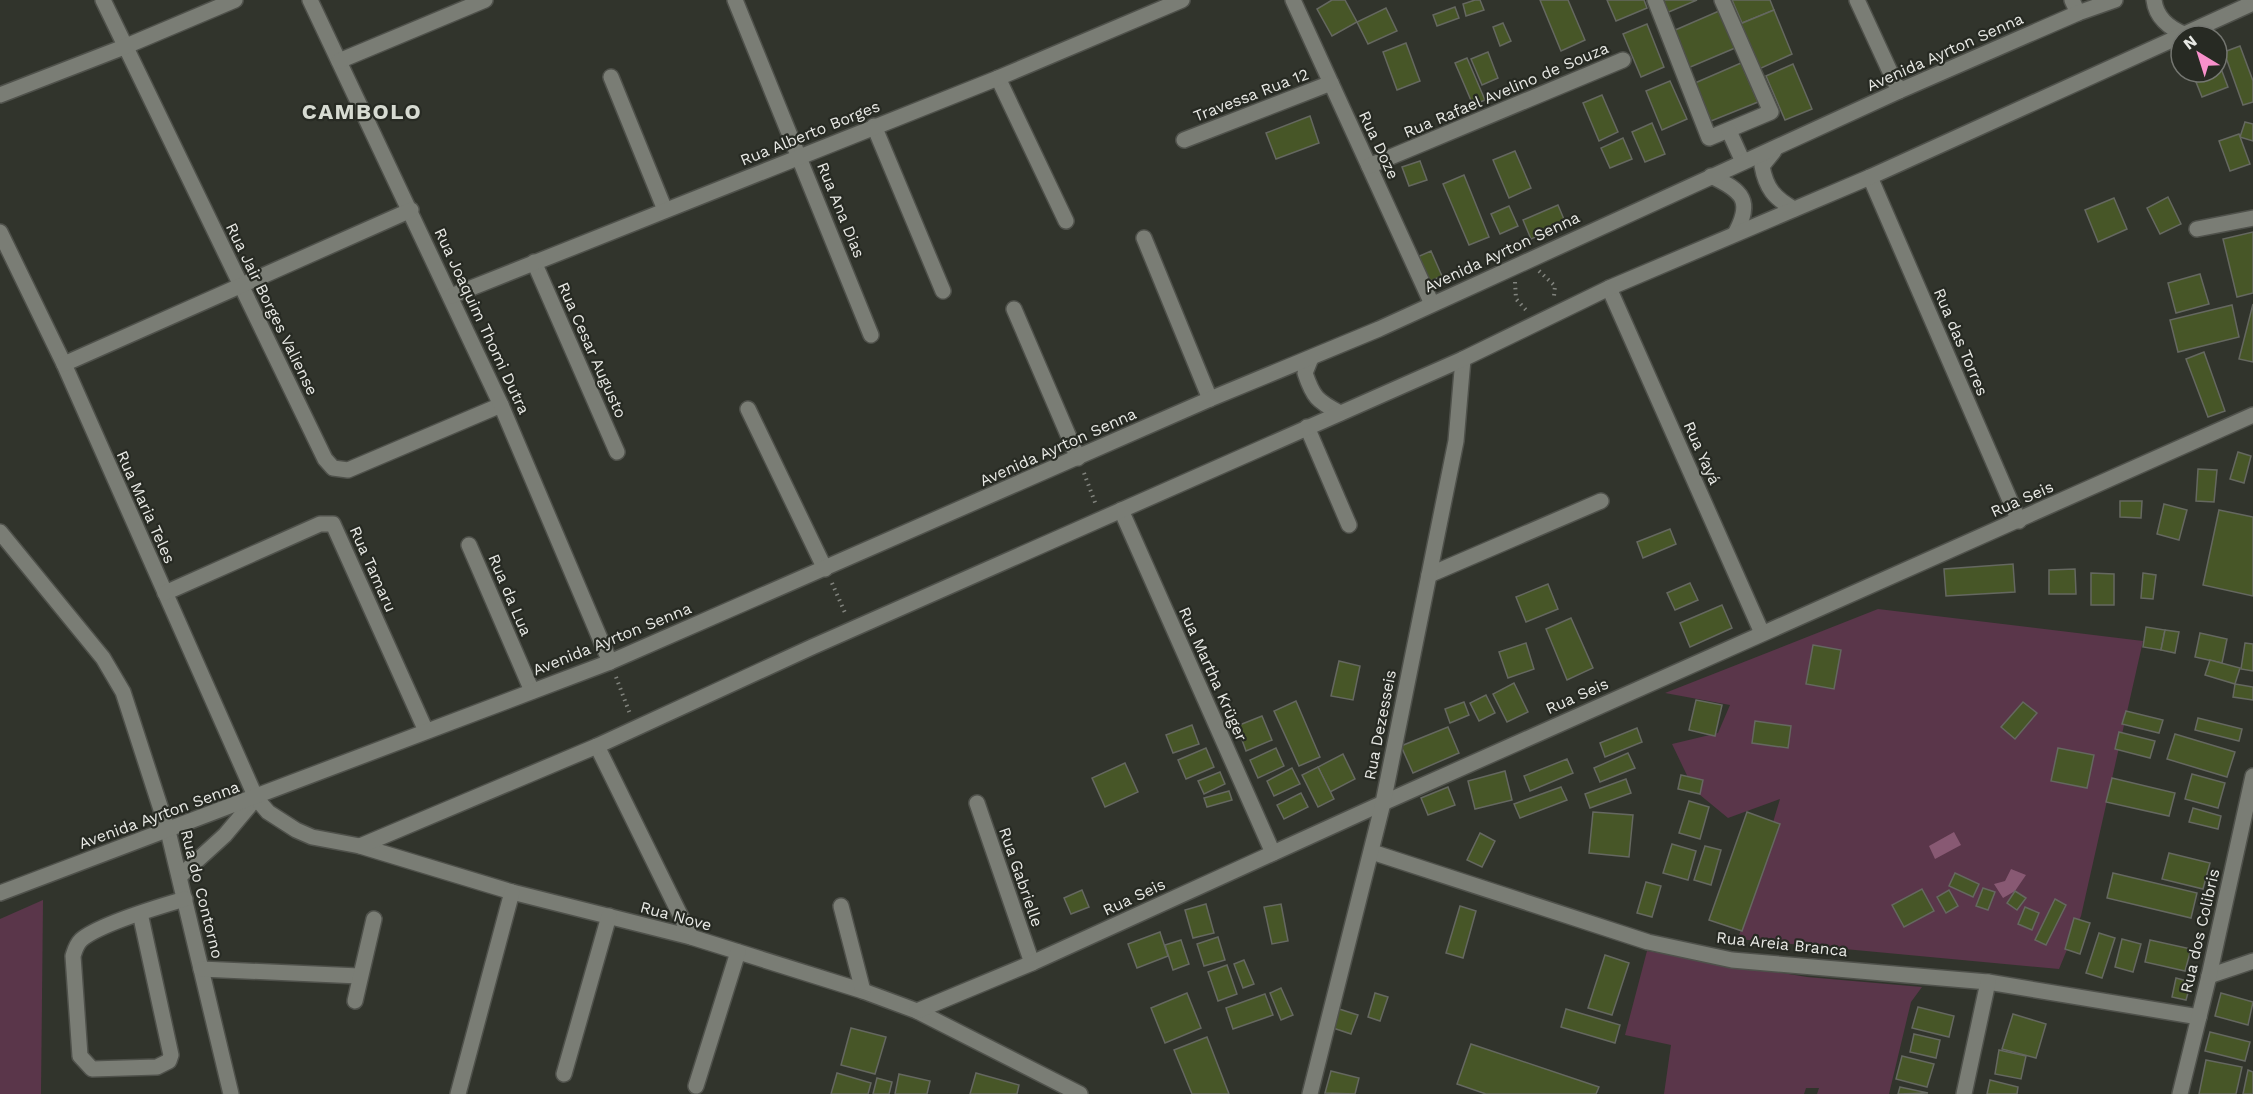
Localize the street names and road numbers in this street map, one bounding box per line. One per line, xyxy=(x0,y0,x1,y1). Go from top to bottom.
street label: Avenida Ayrton Senna xyxy=(1864,9,2026,95)
street label: Rua Rafael Avelino de Souza xyxy=(1401,38,1611,142)
street label: Travessa Rua 12 xyxy=(1191,64,1311,126)
street label: Rua Alberto Borges xyxy=(737,96,883,170)
street label: Rua Doze xyxy=(1355,108,1403,182)
street label: Rua Ana Dias xyxy=(813,159,869,261)
street label: Avenida Ayrton Senna xyxy=(1421,208,1583,296)
street label: Rua Jair Borges Valiense xyxy=(222,220,322,398)
street label: Rua Joaquim Thomi Dutra xyxy=(430,225,534,417)
street label: Rua Cesar Augusto xyxy=(554,279,630,421)
street label: Rua das Torres xyxy=(1930,285,1992,399)
street label: Avenida Ayrton Senna xyxy=(977,404,1139,490)
street label: Rua Yayá xyxy=(1680,418,1724,488)
street label: Rua Maria Teles xyxy=(113,448,179,566)
street label: Rua Seis xyxy=(1988,477,2056,521)
street label: Rua Tamaru xyxy=(346,523,400,615)
street label: Rua da Lua xyxy=(484,551,536,639)
street label: Avenida Ayrton Senna xyxy=(530,598,694,680)
street label: Rua Martha Krüger xyxy=(1175,604,1251,745)
street label: Rua Dezesseis xyxy=(1360,668,1400,782)
street label: Rua Seis xyxy=(1543,674,1611,718)
street label: Avenida Ayrton Senna xyxy=(76,777,242,853)
street label: Rua Gabrielle xyxy=(995,825,1047,929)
street label: Rua do Contorno xyxy=(177,828,227,960)
street label: Rua dos Colibris xyxy=(2176,867,2224,995)
street label: Rua Seis xyxy=(1100,874,1168,920)
street label: Rua Nove xyxy=(638,897,714,935)
street label: Rua Areia Branca xyxy=(1715,928,1849,960)

